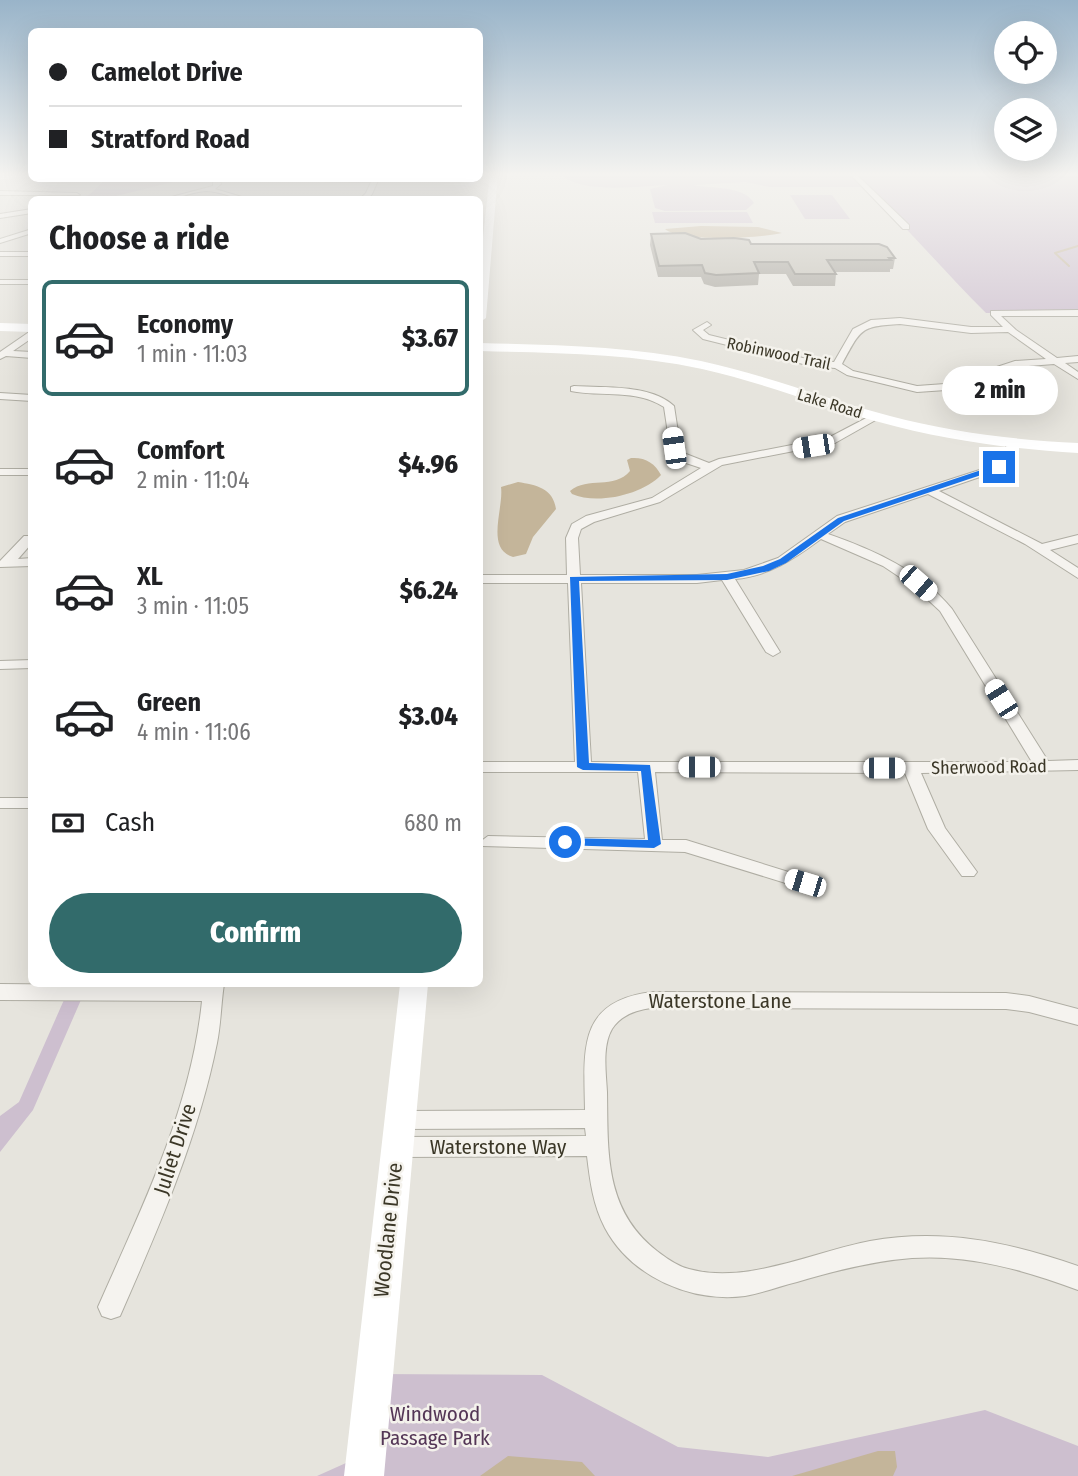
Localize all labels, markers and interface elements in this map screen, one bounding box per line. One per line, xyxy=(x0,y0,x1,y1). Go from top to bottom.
map controls xyxy=(994,21,1057,161)
button: locate xyxy=(994,21,1057,84)
text: Camelot Drive xyxy=(91,57,243,88)
button: layers xyxy=(994,98,1057,161)
text: Stratford Road xyxy=(91,124,250,155)
text: Choose a ride xyxy=(49,219,230,257)
icon: car xyxy=(53,307,116,370)
text: Economy xyxy=(137,309,233,340)
text: $3.67 xyxy=(402,323,458,354)
street label: Robinwood Trail xyxy=(725,333,833,374)
text: 1 min · 11:03 xyxy=(137,340,247,368)
callout: 2 min xyxy=(941,365,1057,414)
text: 2 min xyxy=(975,376,1025,404)
street label: Lake Road xyxy=(795,385,865,422)
car xyxy=(661,426,688,470)
car xyxy=(791,432,836,460)
icon: car xyxy=(53,433,116,496)
text: Comfort xyxy=(137,435,225,466)
text: $4.96 xyxy=(398,449,458,480)
route end xyxy=(983,451,1015,483)
text: 2 min · 11:04 xyxy=(137,466,249,494)
icon: car xyxy=(53,559,116,622)
text: XL xyxy=(137,561,163,592)
car xyxy=(896,561,941,605)
text: $6.24 xyxy=(400,575,458,606)
text: 3 min · 11:05 xyxy=(137,592,249,620)
car xyxy=(981,676,1022,722)
icon: car xyxy=(53,685,116,748)
text: Green xyxy=(137,687,201,718)
text: $3.04 xyxy=(399,701,458,732)
text: 4 min · 11:06 xyxy=(137,718,251,746)
street label: Sherwood Road xyxy=(931,755,1047,779)
car xyxy=(679,757,721,778)
car xyxy=(864,758,906,779)
icon: cash xyxy=(49,804,87,842)
text: Cash xyxy=(105,807,155,838)
text: 680 m xyxy=(404,809,462,837)
route start xyxy=(549,826,581,858)
car xyxy=(782,867,829,899)
button: Confirm xyxy=(49,893,462,973)
street label: Waterstone Lane xyxy=(648,988,792,1014)
street label: Juliet Drive xyxy=(148,1100,202,1198)
street label: Waterstone Way xyxy=(430,1134,567,1160)
street label: Woodlane Drive xyxy=(368,1161,408,1299)
park label: Windwood Passage Park xyxy=(380,1401,490,1451)

